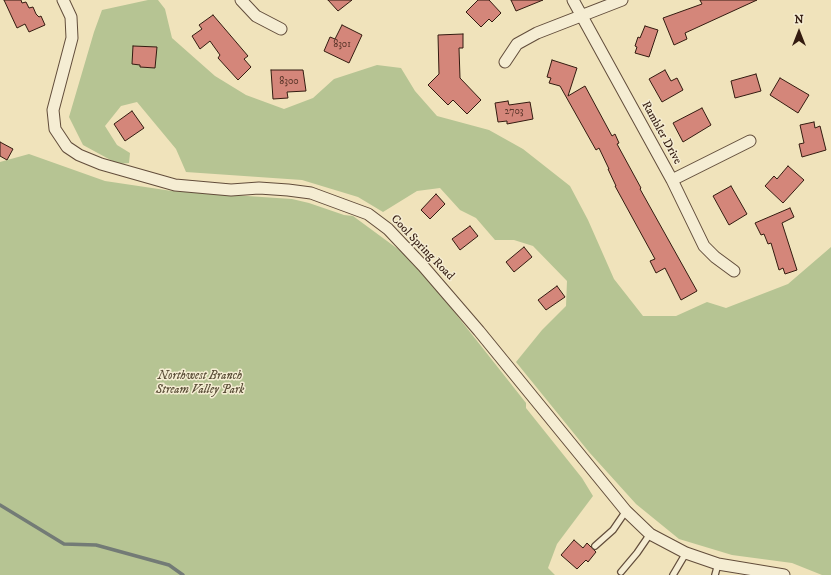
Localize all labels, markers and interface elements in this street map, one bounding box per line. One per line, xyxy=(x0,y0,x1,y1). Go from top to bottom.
north arrow xyxy=(779,12,819,52)
text: N xyxy=(794,13,804,27)
house number: 8301 xyxy=(333,39,351,51)
house number: 8300 xyxy=(279,76,299,88)
street label: Rambler Drive xyxy=(638,99,684,167)
house number: 2703 xyxy=(504,106,524,118)
street label: Cool Spring Road xyxy=(387,212,457,284)
park label: Northwest Branch Stream Valley Park xyxy=(156,370,244,398)

